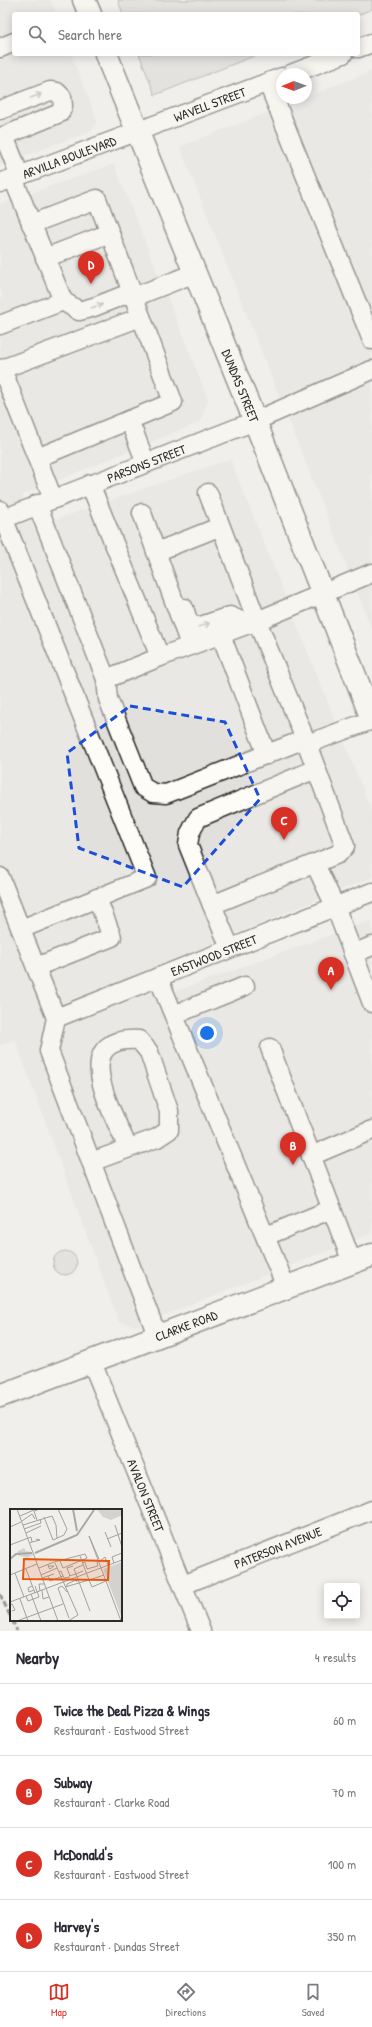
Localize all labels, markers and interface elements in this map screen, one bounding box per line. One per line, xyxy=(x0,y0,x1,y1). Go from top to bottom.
search box xyxy=(12,12,360,56)
icon: search xyxy=(26,23,48,45)
text: Search here xyxy=(58,24,122,45)
north arrow xyxy=(276,68,312,104)
street label: WAVELL STREET xyxy=(171,82,249,126)
one-way arrow xyxy=(30,91,42,99)
street label: ARVILLA BOULEVARD xyxy=(20,131,120,183)
pin: D xyxy=(78,251,104,284)
one-way arrow xyxy=(90,301,102,309)
street label: DUNDAS STREET xyxy=(218,346,264,426)
street label: PARSONS STREET xyxy=(104,439,189,487)
one-way arrow xyxy=(198,620,210,628)
pin: C xyxy=(271,807,297,840)
street label: EASTWOOD STREET xyxy=(168,929,261,980)
pin: A xyxy=(318,957,344,990)
your location xyxy=(197,1023,217,1043)
pin: B xyxy=(280,1132,306,1165)
street label: CLARKE ROAD xyxy=(152,1305,221,1345)
street label: AVALON STREET xyxy=(123,1456,169,1535)
inset map xyxy=(10,1509,122,1621)
street label: PATERSON AVENUE xyxy=(231,1522,324,1573)
map controls xyxy=(324,1583,360,1619)
button: locate xyxy=(324,1583,360,1619)
text: Nearby xyxy=(16,1646,59,1669)
text: 4 results xyxy=(315,1648,356,1666)
text: Twice the Deal Pizza & Wings xyxy=(54,1700,210,1721)
text: A xyxy=(26,1711,32,1729)
text: 60 m xyxy=(333,1711,356,1729)
text: Restaurant · Eastwood Street xyxy=(54,1721,189,1739)
text: Subway xyxy=(54,1772,92,1793)
text: B xyxy=(26,1783,32,1801)
text: 70 m xyxy=(332,1783,356,1801)
text: Restaurant · Clarke Road xyxy=(54,1793,169,1811)
text: McDonald's xyxy=(54,1844,113,1865)
text: C xyxy=(25,1855,33,1873)
text: 100 m xyxy=(328,1855,356,1873)
text: Restaurant · Eastwood Street xyxy=(54,1865,189,1883)
text: Harvey's xyxy=(54,1916,99,1937)
text: D xyxy=(26,1927,32,1945)
text: 350 m xyxy=(327,1927,356,1945)
text: Restaurant · Dundas Street xyxy=(54,1937,180,1955)
tab: Map xyxy=(48,1981,70,2019)
tab: Directions xyxy=(166,1981,206,2019)
tab: Saved xyxy=(302,1981,324,2019)

